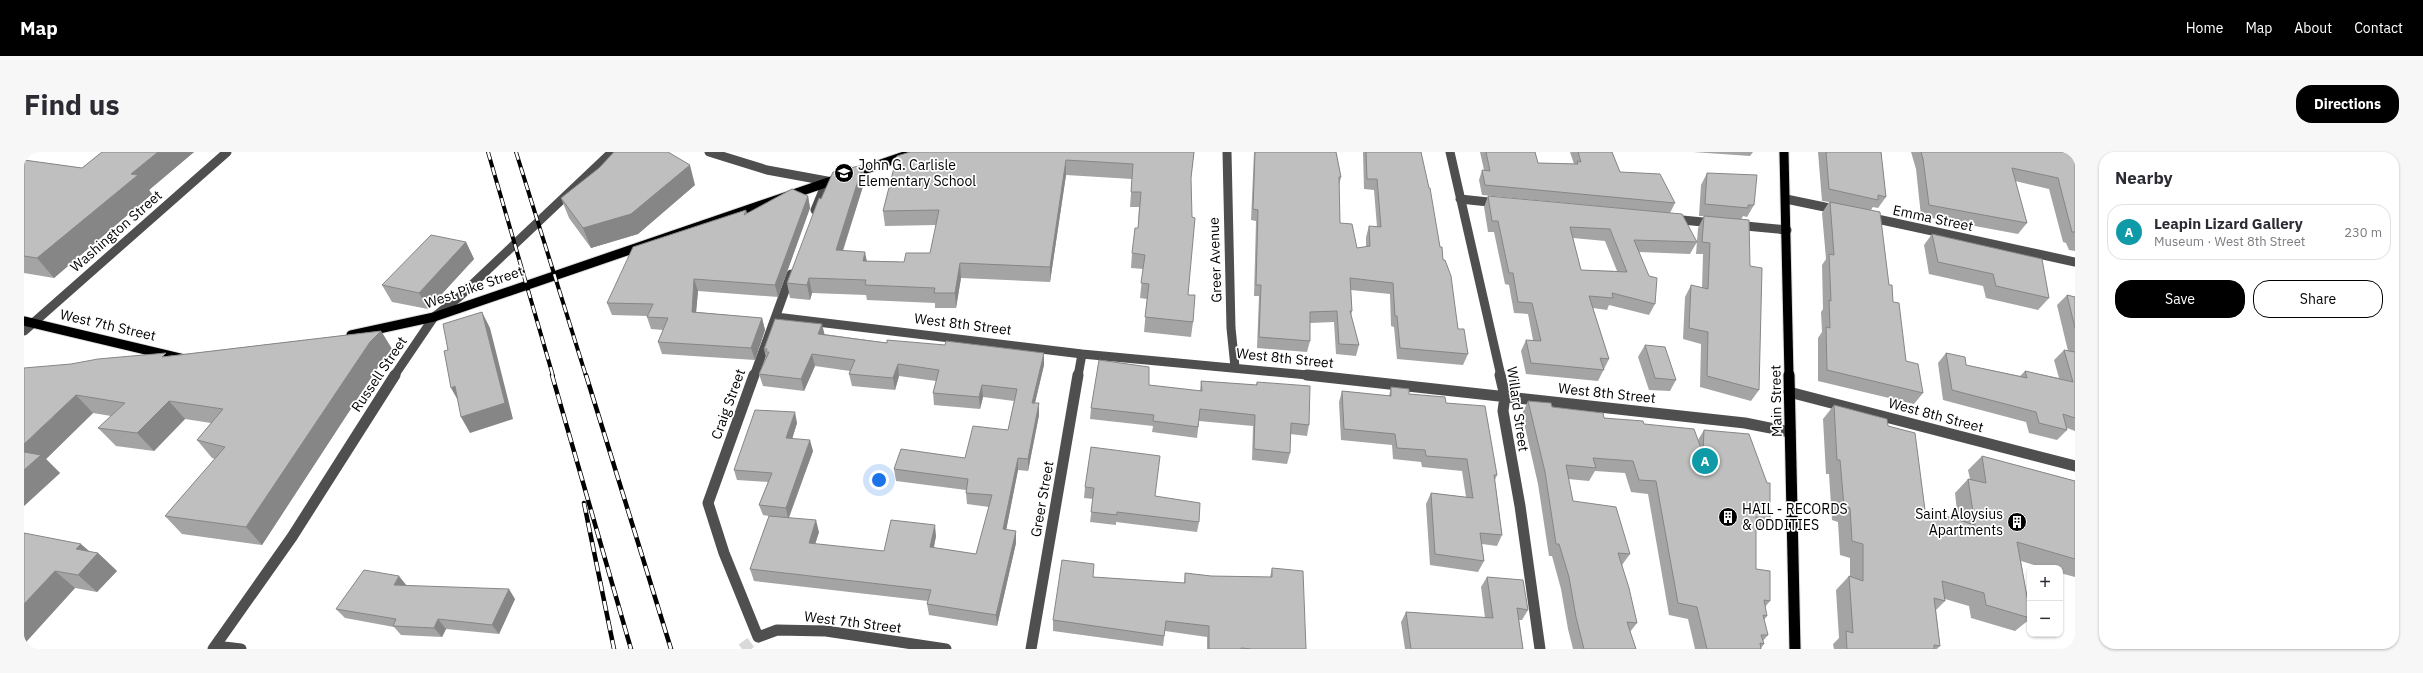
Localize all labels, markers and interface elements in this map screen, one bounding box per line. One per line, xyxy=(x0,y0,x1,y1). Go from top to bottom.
text: Map xyxy=(20,16,58,40)
text: Home xyxy=(2186,19,2223,37)
text: Map xyxy=(2245,19,2272,37)
text: About xyxy=(2294,19,2332,37)
text: Contact xyxy=(2354,19,2403,37)
button: Directions xyxy=(2296,85,2399,123)
text: Find us xyxy=(24,86,120,123)
place label: John G. Carlisle Elementary School xyxy=(858,156,976,190)
school or university icon: John G. Carlisle Elementary School xyxy=(833,162,855,184)
text: Nearby xyxy=(2115,167,2173,189)
street label: Washington Street xyxy=(66,186,166,276)
street label: Emma Street xyxy=(1891,201,1975,235)
text: Leapin Lizard Gallery xyxy=(2154,214,2303,233)
street label: Greer Avenue xyxy=(1205,217,1225,303)
text: A xyxy=(2125,224,2133,241)
text: 230 m xyxy=(2344,224,2382,241)
text: Museum · West 8th Street xyxy=(2154,233,2305,250)
street label: West Pike Street xyxy=(422,262,526,312)
button: Save xyxy=(2115,280,2245,318)
button: Share xyxy=(2253,280,2383,318)
street label: West 7th Street xyxy=(58,305,158,345)
street label: West 8th Street xyxy=(913,309,1013,339)
street label: Russell Street xyxy=(347,333,411,415)
street label: West 8th Street xyxy=(1235,344,1335,372)
street label: Willard Street xyxy=(1503,365,1533,453)
street label: Main Street xyxy=(1766,365,1786,437)
street label: Craig Street xyxy=(707,366,749,442)
street label: West 8th Street xyxy=(1557,379,1657,407)
street label: West 8th Street xyxy=(1886,394,1986,436)
pin: A xyxy=(1692,446,1718,476)
street label: Greer Street xyxy=(1026,459,1058,538)
your location xyxy=(869,470,889,490)
place label: HAIL - RECORDS & ODDITIES xyxy=(1742,500,1848,534)
place label: Saint Aloysius Apartments xyxy=(1915,505,2003,539)
building icon: HAIL - RECORDS & ODDITIES xyxy=(1717,506,1739,528)
building icon: Saint Aloysius Apartments xyxy=(2006,511,2028,533)
map controls xyxy=(2027,565,2063,637)
button: + xyxy=(2027,565,2063,601)
button: − xyxy=(2027,601,2063,637)
street label: West 7th Street xyxy=(803,607,903,637)

